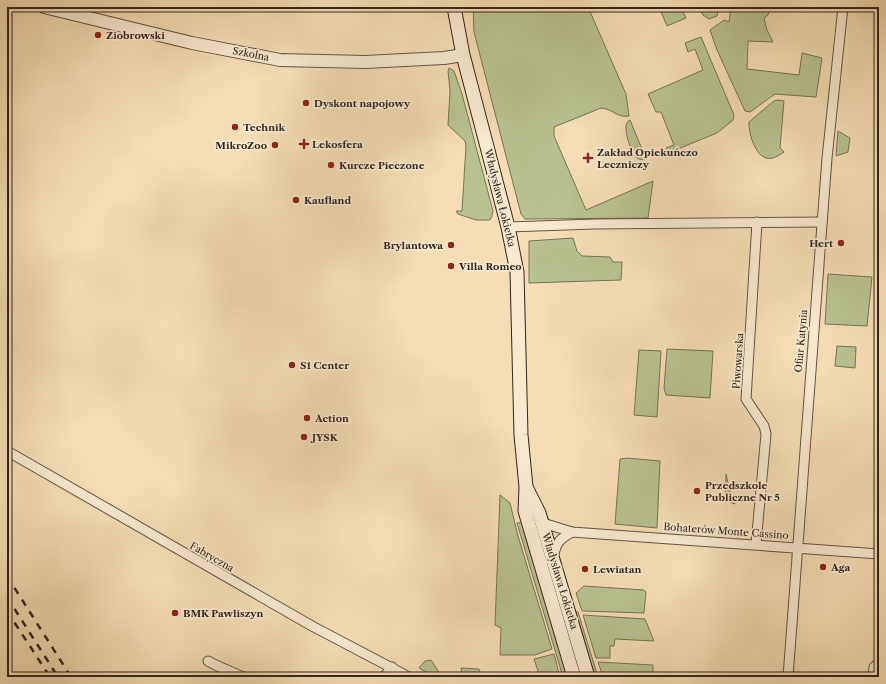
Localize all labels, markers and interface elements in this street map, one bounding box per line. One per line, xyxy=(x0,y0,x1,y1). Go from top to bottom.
place label: Ziobrowski xyxy=(106,29,165,42)
marker: Ziobrowski xyxy=(93,30,103,40)
street label: Szkolna xyxy=(232,44,271,64)
place label: Dyskont napojowy xyxy=(314,97,411,110)
marker: Dyskont napojowy xyxy=(301,98,311,108)
place label: Technik xyxy=(243,121,286,134)
marker: Technik xyxy=(230,122,240,132)
place label: Lekosfera xyxy=(312,138,363,151)
place label: MikroZoo xyxy=(215,139,267,152)
marker: Lekosfera xyxy=(299,139,309,149)
marker: MikroZoo xyxy=(270,140,280,150)
place label: Zakład Opiekuńczo Leczniczy xyxy=(597,146,698,171)
street label: Władysława Łokietka xyxy=(481,147,519,249)
marker: Zakład Opiekuńczo Leczniczy xyxy=(582,152,594,164)
place label: Kurcze Pieczone xyxy=(339,159,425,172)
marker: Kurcze Pieczone xyxy=(326,160,336,170)
place label: Kaufland xyxy=(304,194,351,207)
marker: Kaufland xyxy=(291,195,301,205)
place label: Hert xyxy=(809,237,833,250)
marker: Hert xyxy=(836,238,846,248)
place label: Brylantowa xyxy=(383,239,443,252)
marker: Brylantowa xyxy=(446,240,456,250)
place label: Villa Romeo xyxy=(458,260,522,273)
marker: Villa Romeo xyxy=(446,261,456,271)
street label: Ofiar Katynia xyxy=(792,308,810,373)
street label: Piwowarska xyxy=(730,332,746,389)
place label: S1 Center xyxy=(300,359,349,372)
marker: S1 Center xyxy=(287,360,297,370)
place label: Action xyxy=(314,412,349,425)
marker: Action xyxy=(302,413,312,423)
place label: JYSK xyxy=(310,431,339,444)
marker: JYSK xyxy=(299,432,309,442)
place label: Przedszkole Publiczne Nr 5 xyxy=(705,479,780,504)
marker: Przedszkole Publiczne Nr 5 xyxy=(692,486,702,496)
street label: Bohaterów Monte Cassino xyxy=(663,520,789,542)
street label: Władysława Łokietka xyxy=(539,530,581,632)
street label: Fabryczna xyxy=(188,539,237,575)
place label: Aga xyxy=(830,561,850,574)
marker: Aga xyxy=(818,562,828,572)
place label: Lewiatan xyxy=(593,563,641,576)
marker: Lewiatan xyxy=(580,564,590,574)
place label: BMK Pawliszyn xyxy=(183,607,263,620)
marker: BMK Pawliszyn xyxy=(170,608,180,618)

